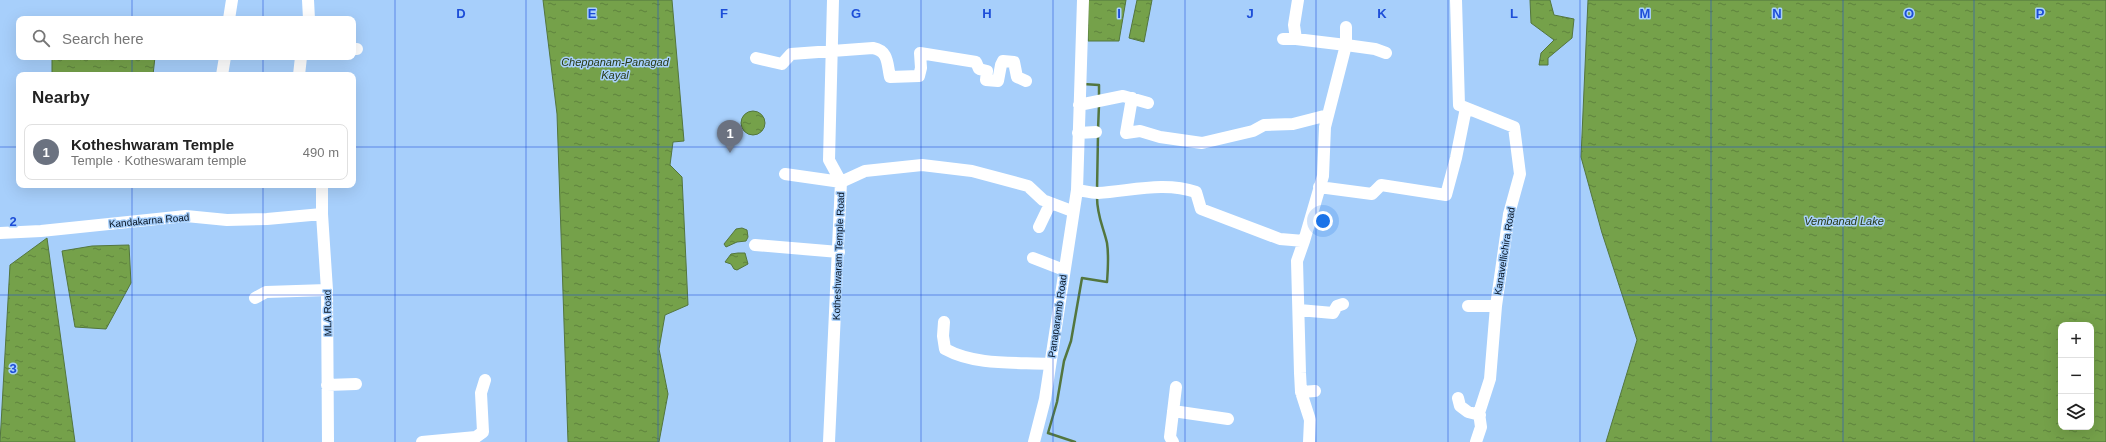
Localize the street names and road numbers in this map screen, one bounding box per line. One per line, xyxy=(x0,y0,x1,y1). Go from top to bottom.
street label: Kotheshwaram Temple Road xyxy=(831,192,846,320)
street label: Kanavellichira Road xyxy=(1492,206,1517,296)
street label: Kandakarna Road xyxy=(108,212,190,229)
street label: Panaparamb Road xyxy=(1046,274,1069,358)
street label: MLA Road xyxy=(322,290,333,336)

